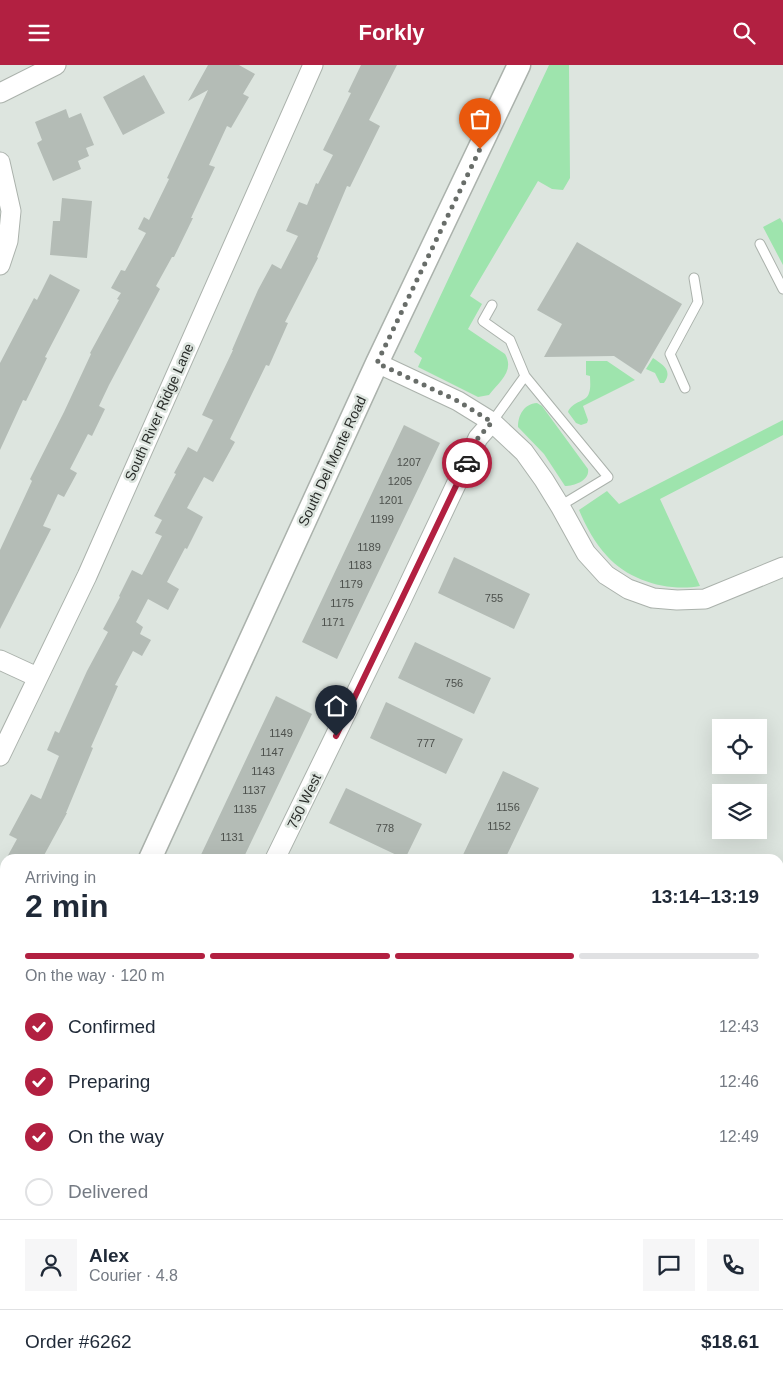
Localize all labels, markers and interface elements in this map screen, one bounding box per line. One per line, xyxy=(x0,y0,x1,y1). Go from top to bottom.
icon: menu xyxy=(25,19,53,47)
icon: search xyxy=(730,19,758,47)
text: Forkly xyxy=(358,20,425,45)
pin xyxy=(459,98,501,149)
icon: bag xyxy=(466,105,494,133)
street label: South River Ridge Lane xyxy=(121,341,197,483)
street label: South Del Monte Road xyxy=(295,393,369,529)
courier xyxy=(442,438,492,488)
icon: car xyxy=(453,449,481,477)
house number: 1207 xyxy=(397,456,421,468)
house number: 1205 xyxy=(388,475,412,487)
house number: 1201 xyxy=(379,494,403,506)
house number: 1199 xyxy=(370,513,394,525)
house number: 1189 xyxy=(357,541,381,553)
house number: 1183 xyxy=(348,559,372,571)
house number: 1179 xyxy=(339,578,363,590)
house number: 755 xyxy=(485,592,503,604)
house number: 1175 xyxy=(330,597,354,609)
house number: 1171 xyxy=(321,616,345,628)
house number: 756 xyxy=(445,677,463,689)
pin xyxy=(315,685,357,736)
icon: home xyxy=(322,692,350,720)
map controls xyxy=(712,719,767,839)
button: locate xyxy=(712,719,767,774)
house number: 1149 xyxy=(269,727,293,739)
house number: 777 xyxy=(417,737,435,749)
house number: 1147 xyxy=(260,746,284,758)
house number: 1143 xyxy=(251,765,275,777)
street label: 750 West xyxy=(284,771,324,831)
house number: 1137 xyxy=(242,784,266,796)
button: layers xyxy=(712,784,767,839)
house number: 1156 xyxy=(496,801,520,813)
house number: 1135 xyxy=(233,803,257,815)
house number: 1152 xyxy=(487,820,511,832)
house number: 778 xyxy=(376,822,394,834)
house number: 1131 xyxy=(220,831,244,843)
text: Arriving in xyxy=(25,869,96,886)
text: 13:14–13:19 xyxy=(651,886,759,907)
text: 2 min xyxy=(25,888,109,924)
text: On the way · 120 m xyxy=(25,967,165,984)
icon: check xyxy=(25,1013,53,1041)
text: Confirmed xyxy=(68,1016,156,1037)
text: 12:43 xyxy=(719,1018,759,1035)
icon: check xyxy=(25,1068,53,1096)
text: Preparing xyxy=(68,1071,150,1092)
text: 12:46 xyxy=(719,1073,759,1090)
icon: check xyxy=(25,1123,53,1151)
text: On the way xyxy=(68,1126,164,1147)
text: 12:49 xyxy=(719,1128,759,1145)
text: Delivered xyxy=(68,1181,148,1202)
button: person xyxy=(25,1239,77,1291)
button: chat xyxy=(643,1239,695,1291)
button: phone xyxy=(707,1239,759,1291)
text: Alex xyxy=(89,1245,129,1266)
text: Courier · 4.8 xyxy=(89,1267,178,1284)
text: Order #6262 xyxy=(25,1331,132,1352)
text: $18.61 xyxy=(701,1331,759,1352)

